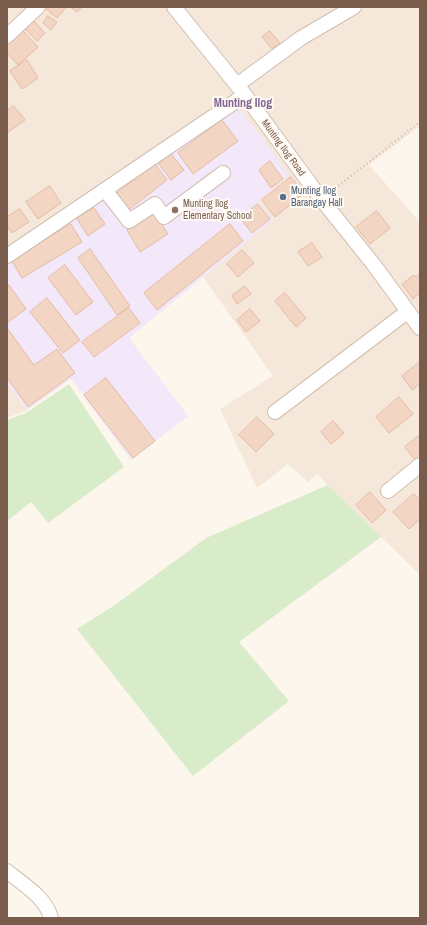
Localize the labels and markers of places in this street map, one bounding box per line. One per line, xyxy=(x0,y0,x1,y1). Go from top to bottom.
place label: Munting Ilog Barangay Hall xyxy=(291,185,342,208)
marker: Munting Ilog Barangay Hall xyxy=(278,192,288,202)
place label: Munting Ilog Elementary School xyxy=(183,198,252,222)
marker: Munting Ilog Elementary School xyxy=(170,205,180,215)

